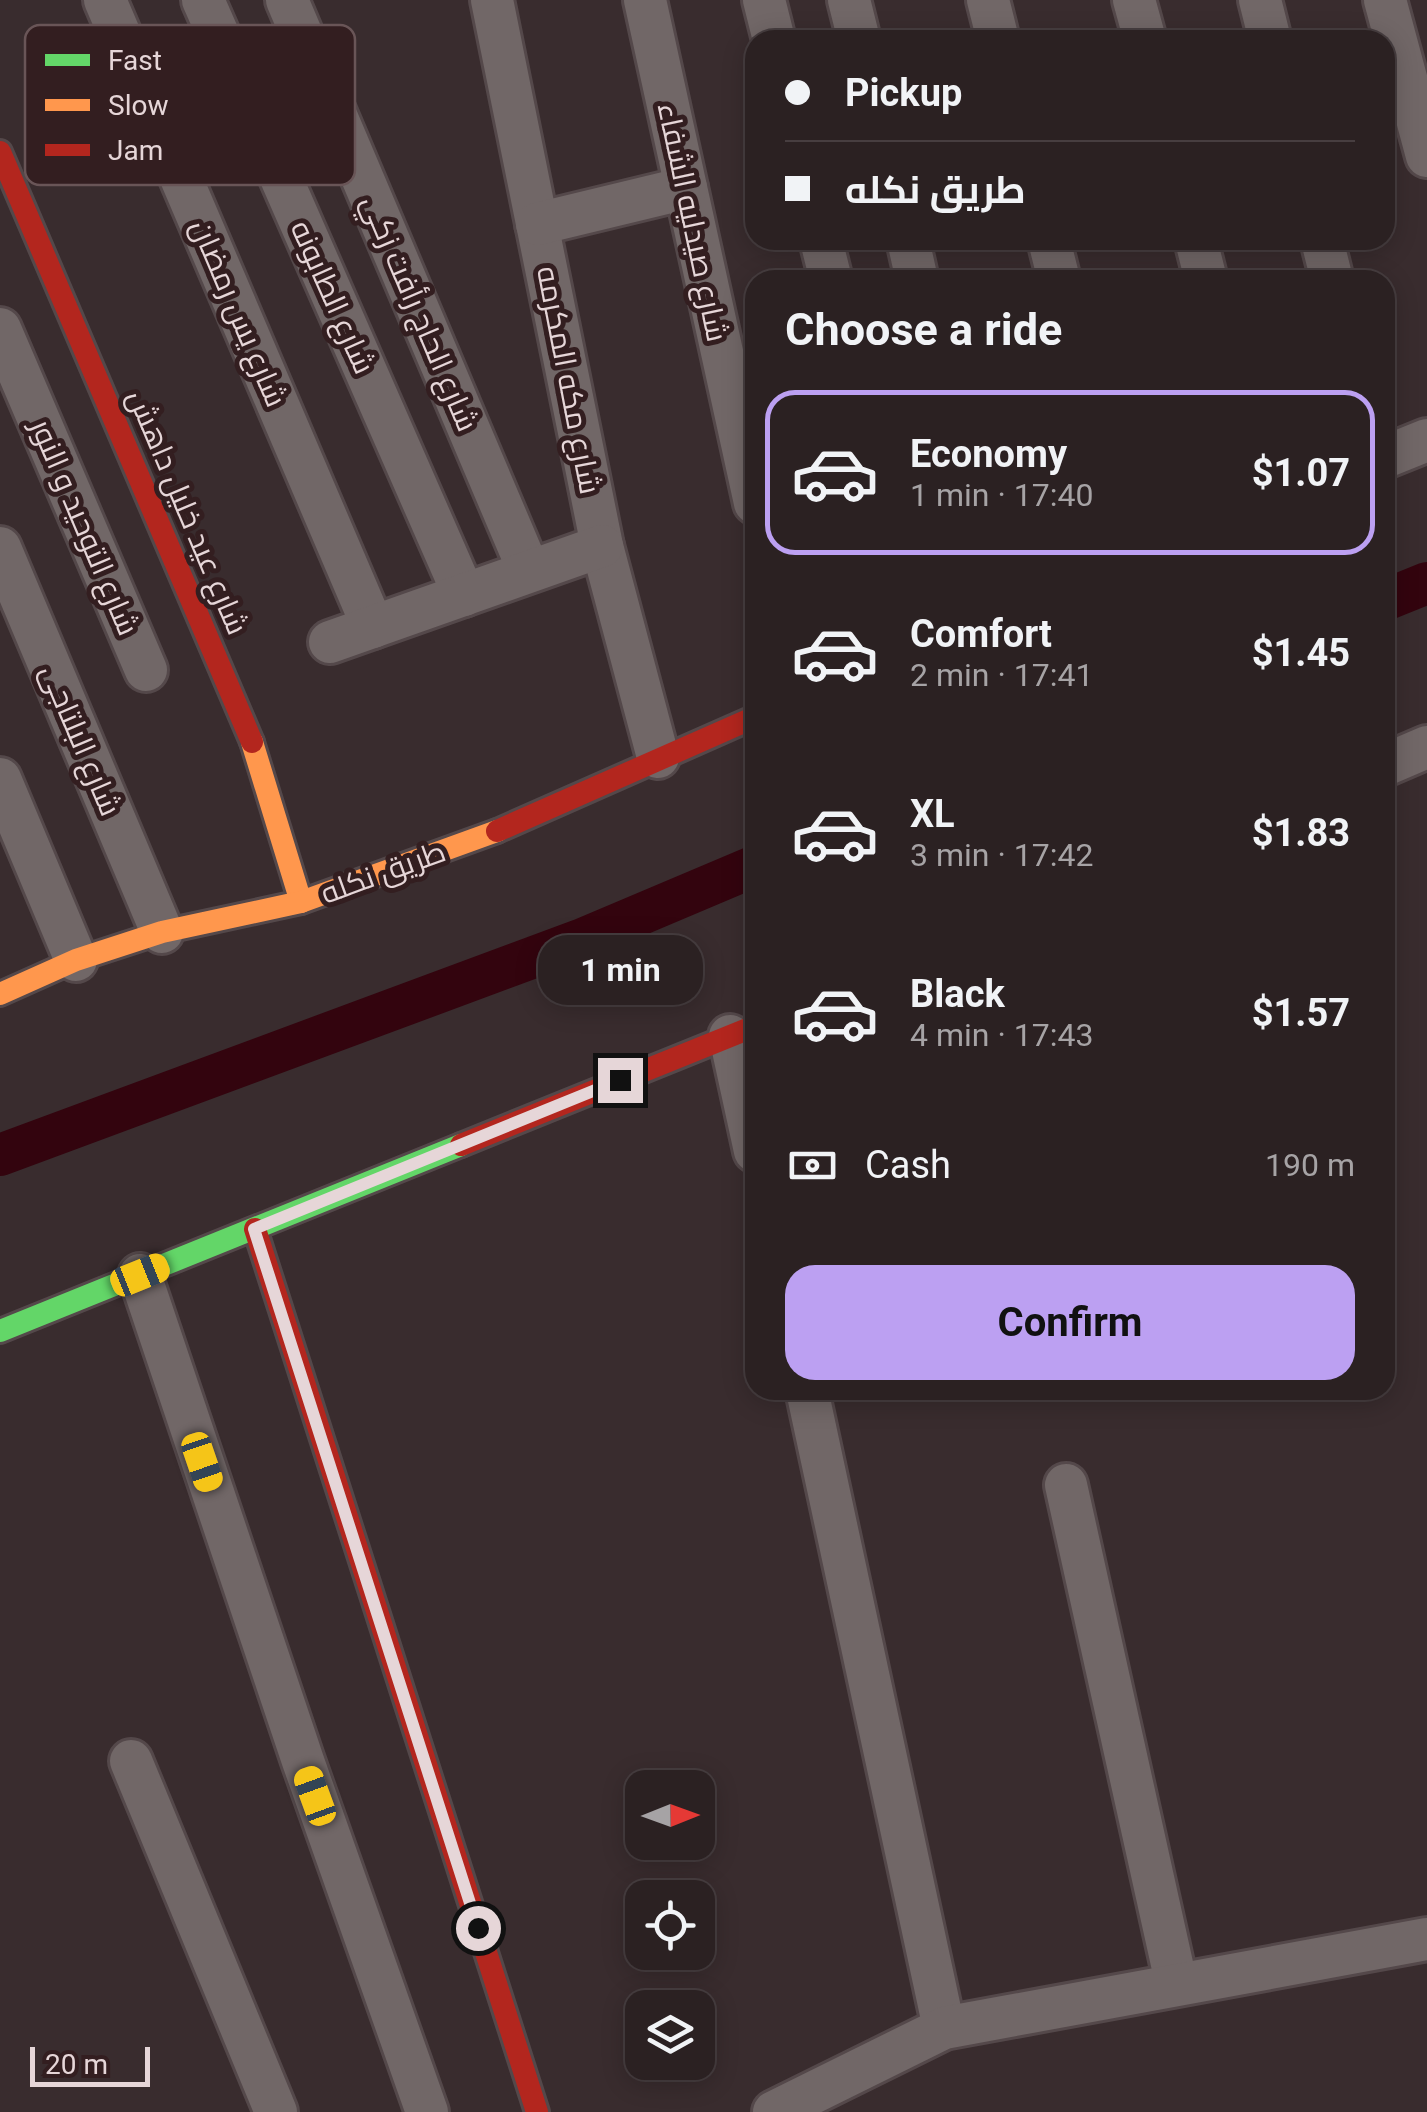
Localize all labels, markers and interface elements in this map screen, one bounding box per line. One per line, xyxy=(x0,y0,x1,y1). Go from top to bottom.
legend xyxy=(25,25,355,185)
text: Fast xyxy=(108,44,162,77)
text: Pickup xyxy=(845,71,962,115)
text: Slow xyxy=(108,89,168,122)
street label: شارع صيدليه الشفاء xyxy=(648,99,735,345)
text: Jam xyxy=(108,134,163,167)
text: طريق نكله xyxy=(845,168,1026,212)
street label: شارع الحاج رأفت زكي xyxy=(349,189,486,439)
street label: شارع يس رمضان xyxy=(181,214,294,413)
street label: شارع الطابونه xyxy=(281,215,382,380)
street label: شارع مكه المكرمه xyxy=(527,263,608,497)
text: Choose a ride xyxy=(785,303,1062,356)
street label: شارع عيد خليل داهش xyxy=(118,384,255,641)
street label: شارع التوحيد و النور xyxy=(20,412,146,641)
icon: car xyxy=(790,428,880,518)
text: Economy xyxy=(910,432,1067,476)
text: $1.07 xyxy=(1252,451,1350,495)
text: 1 min · 17:40 xyxy=(910,476,1093,514)
icon: car xyxy=(790,608,880,698)
text: Comfort xyxy=(910,612,1052,656)
text: $1.45 xyxy=(1252,631,1350,675)
text: 2 min · 17:41 xyxy=(910,656,1093,694)
street label: شارع البلتاجى xyxy=(31,659,129,822)
icon: car xyxy=(790,788,880,878)
text: XL xyxy=(910,792,955,836)
text: $1.83 xyxy=(1252,811,1350,855)
street label: طريق نكله xyxy=(316,833,451,912)
text: 3 min · 17:42 xyxy=(910,836,1093,874)
callout: 1 min xyxy=(538,935,702,1005)
text: 1 min xyxy=(580,951,661,989)
icon: car xyxy=(790,968,880,1058)
text: Black xyxy=(910,972,1005,1016)
text: $1.57 xyxy=(1252,991,1350,1035)
text: 4 min · 17:43 xyxy=(910,1016,1093,1054)
route end xyxy=(598,1058,643,1103)
icon: cash xyxy=(785,1138,840,1193)
text: Cash xyxy=(865,1143,951,1187)
text: 190 m xyxy=(1265,1146,1355,1184)
car xyxy=(107,1250,173,1300)
button: Confirm xyxy=(785,1265,1355,1380)
car xyxy=(178,1429,226,1495)
car xyxy=(291,1763,339,1829)
north arrow xyxy=(625,1770,715,1860)
map controls xyxy=(625,1770,715,2080)
button: locate xyxy=(625,1880,715,1970)
route start xyxy=(456,1906,501,1951)
button: layers xyxy=(625,1990,715,2080)
scale bar xyxy=(30,2042,150,2086)
text: 20 m xyxy=(45,2048,108,2081)

